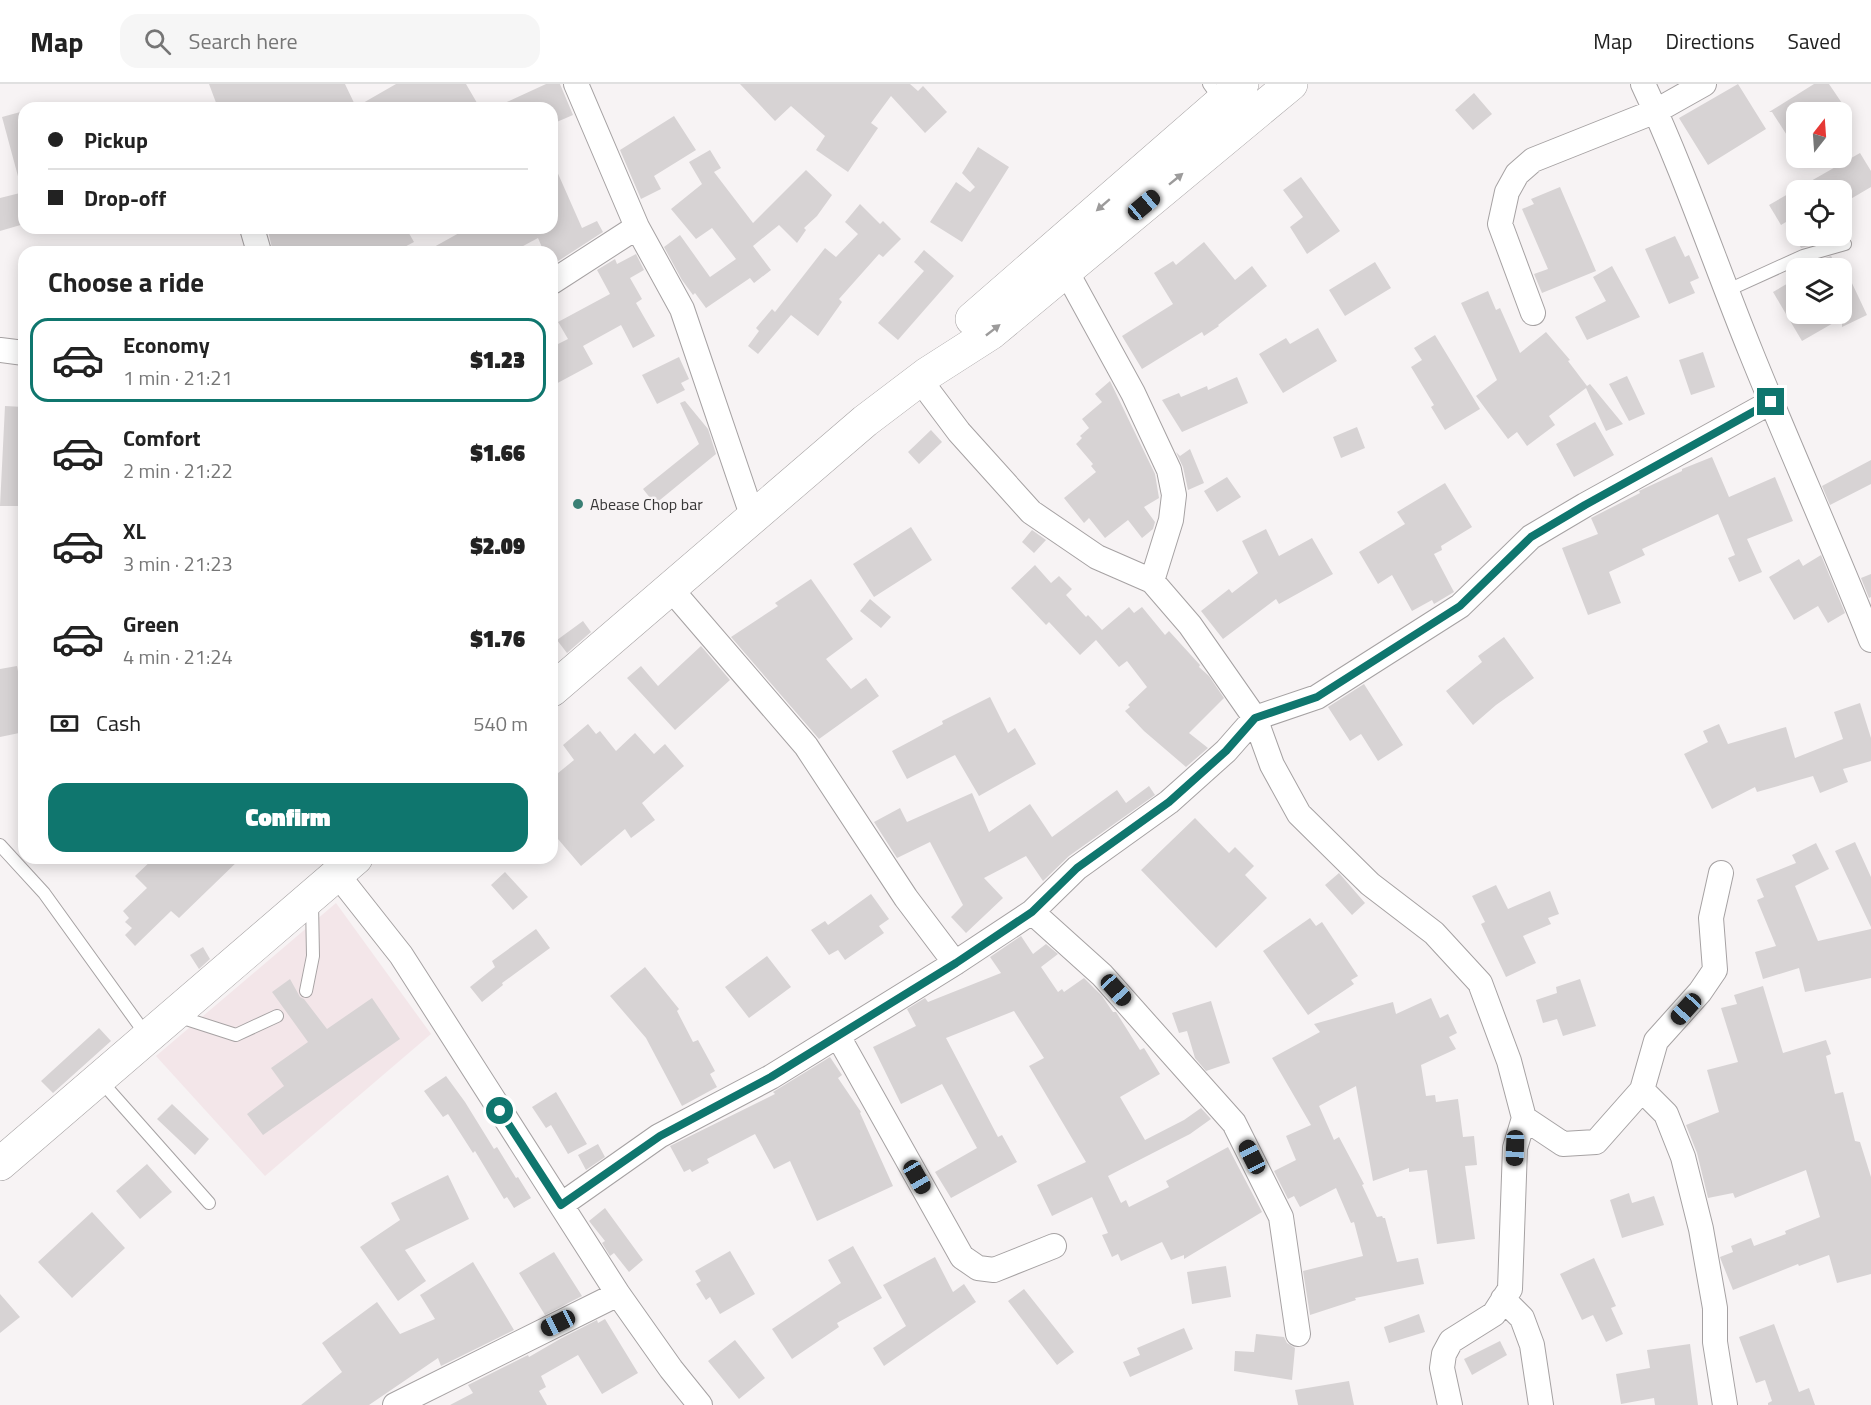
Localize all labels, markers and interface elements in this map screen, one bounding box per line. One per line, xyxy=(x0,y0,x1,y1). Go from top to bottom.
search box xyxy=(120,14,540,68)
text: Map xyxy=(30,20,84,63)
text: Search here xyxy=(189,24,298,58)
icon: search xyxy=(141,25,174,58)
text: Map xyxy=(1593,25,1633,57)
text: Directions xyxy=(1666,25,1755,57)
text: Saved xyxy=(1788,25,1841,57)
north arrow xyxy=(1786,102,1852,168)
map controls xyxy=(1786,102,1852,324)
text: Pickup xyxy=(84,123,148,157)
one-way arrow xyxy=(1168,173,1183,186)
button: locate xyxy=(1786,180,1852,246)
text: Drop-off xyxy=(84,181,166,215)
car xyxy=(1124,187,1164,223)
one-way arrow xyxy=(1096,198,1111,211)
button: layers xyxy=(1786,258,1852,324)
text: Choose a ride xyxy=(48,261,204,302)
one-way arrow xyxy=(985,324,1001,337)
text: Economy xyxy=(123,328,210,362)
icon: car xyxy=(51,333,105,387)
text: $1.23 xyxy=(470,343,525,377)
text: 1 min · 21:21 xyxy=(123,362,233,393)
route end xyxy=(1757,388,1784,415)
text: Comfort xyxy=(123,421,201,455)
icon: car xyxy=(51,426,105,480)
text: $1.66 xyxy=(470,436,525,470)
text: 2 min · 21:22 xyxy=(123,455,233,486)
place label: Abease Chop bar xyxy=(590,492,703,516)
marker: Abease Chop bar xyxy=(571,497,585,511)
text: XL xyxy=(123,514,146,548)
icon: car xyxy=(51,519,105,573)
text: $2.09 xyxy=(470,529,525,563)
text: 3 min · 21:23 xyxy=(123,548,233,579)
text: Green xyxy=(123,607,179,641)
icon: car xyxy=(51,612,105,666)
text: $1.76 xyxy=(470,622,525,656)
text: 4 min · 21:24 xyxy=(123,641,233,672)
text: Cash xyxy=(96,706,141,740)
icon: cash xyxy=(48,707,81,740)
text: 540 m xyxy=(473,708,528,739)
button: Confirm xyxy=(48,783,528,852)
car xyxy=(1097,971,1135,1009)
car xyxy=(1667,990,1705,1028)
route start xyxy=(486,1097,513,1124)
car xyxy=(1505,1130,1525,1166)
car xyxy=(1236,1137,1268,1177)
car xyxy=(900,1157,934,1197)
car xyxy=(538,1307,578,1339)

